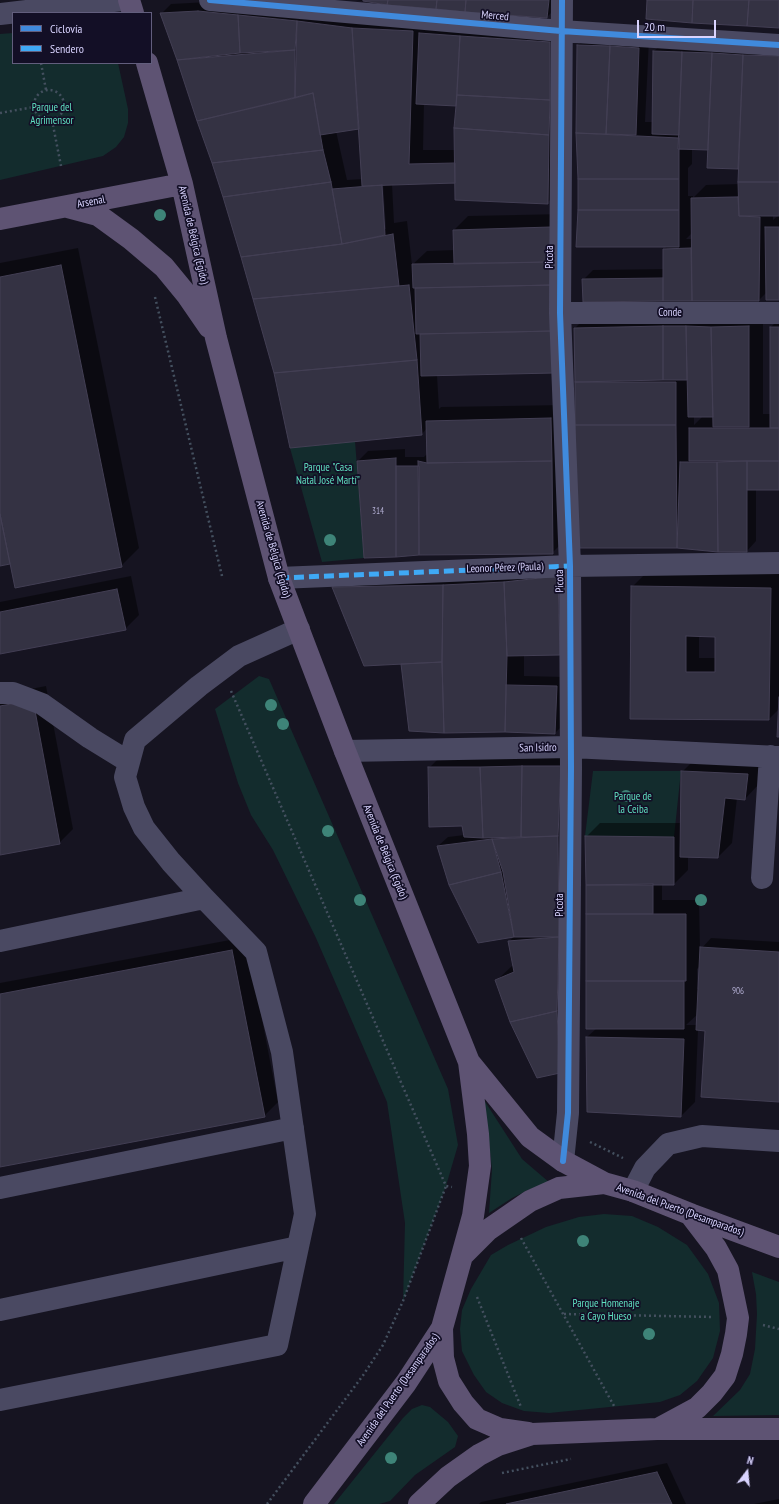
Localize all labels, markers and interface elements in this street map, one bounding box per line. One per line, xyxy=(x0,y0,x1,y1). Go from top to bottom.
street label: Merced xyxy=(481,8,509,24)
legend xyxy=(12,12,152,64)
scale bar xyxy=(639,12,718,38)
text: 20 m xyxy=(644,19,665,34)
text: Ciclovía xyxy=(50,21,82,36)
text: Sendero xyxy=(50,41,84,56)
park label: Parque del Agrimensor xyxy=(30,101,74,127)
street label: Avenida de Bélgica (Egido) xyxy=(175,185,211,285)
street label: Arsenal xyxy=(76,193,106,211)
street label: Picota xyxy=(543,245,557,269)
street label: Conde xyxy=(658,306,682,320)
park label: Parque "Casa Natal José Martí" xyxy=(296,461,360,487)
street label: Avenida de Bélgica (Egido) xyxy=(253,499,293,599)
house number: 314 xyxy=(372,506,384,516)
street label: Leonor Pérez (Paula) xyxy=(466,560,544,576)
street label: Picota xyxy=(553,569,567,593)
street label: San Isidro xyxy=(519,741,557,755)
park label: Parque de la Ceiba xyxy=(614,790,652,816)
street label: Avenida de Bélgica (Egido) xyxy=(360,803,410,901)
street label: Picota xyxy=(553,893,567,917)
house number: 906 xyxy=(732,986,744,996)
street label: Avenida del Puerto (Desamparados) xyxy=(615,1181,745,1239)
park label: Parque Homenaje a Cayo Hueso xyxy=(573,1297,639,1323)
street label: Avenida del Puerto (Desamparados) xyxy=(354,1331,442,1449)
north arrow xyxy=(727,1452,767,1492)
text: N xyxy=(746,1453,755,1468)

